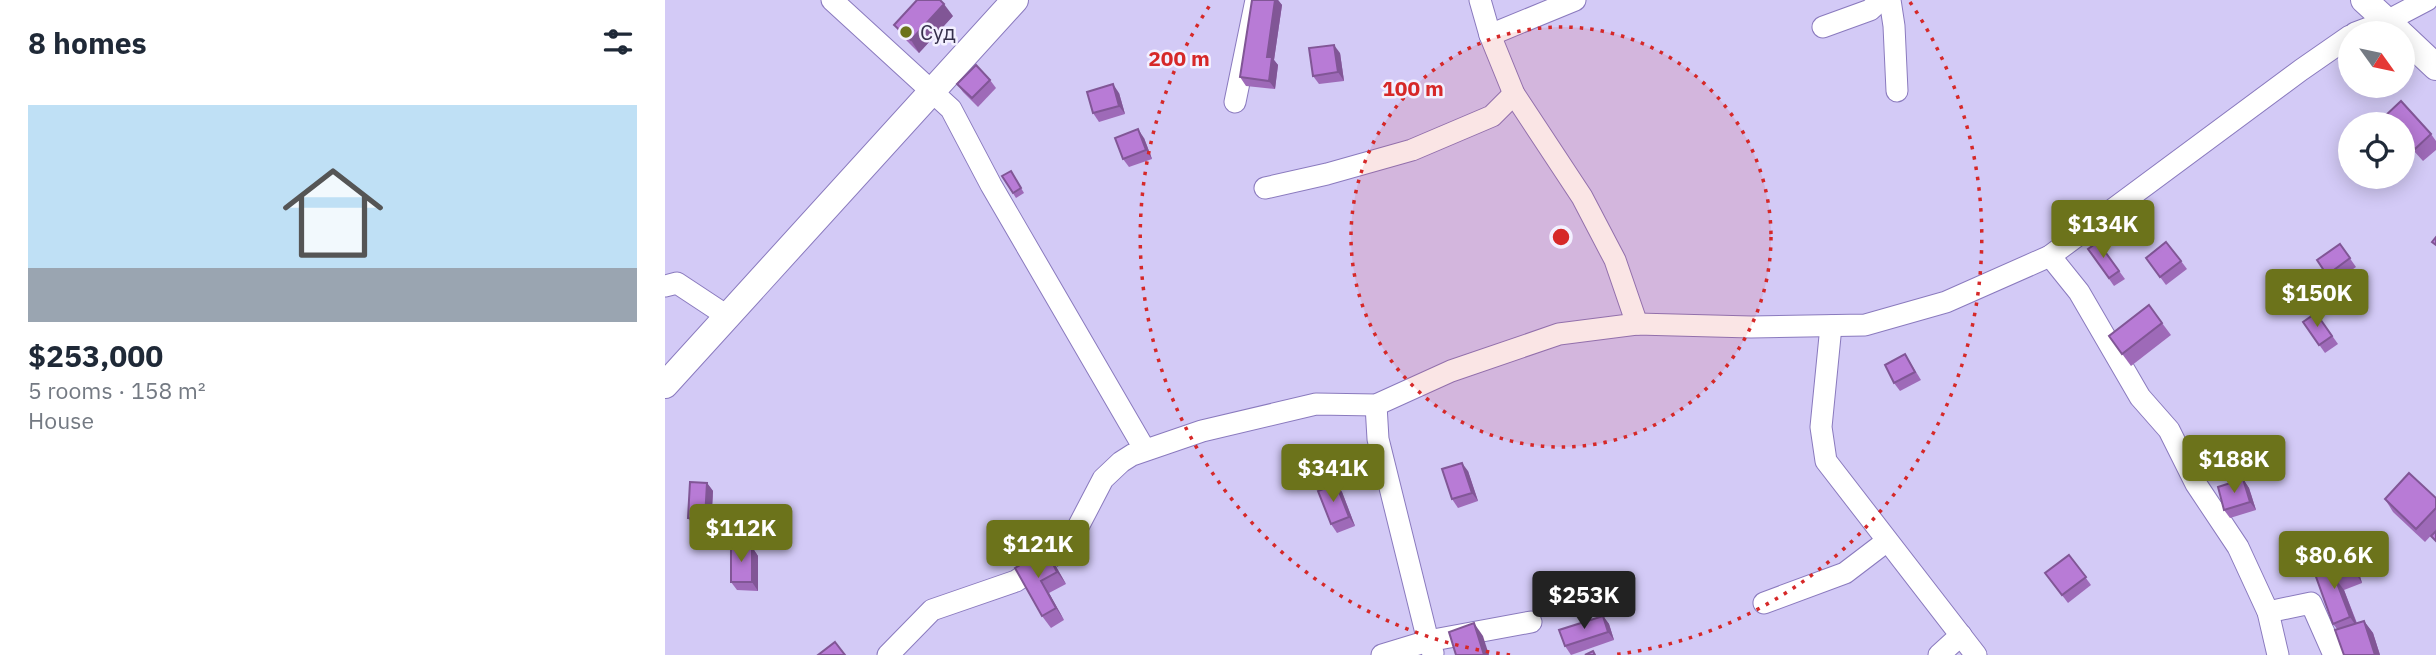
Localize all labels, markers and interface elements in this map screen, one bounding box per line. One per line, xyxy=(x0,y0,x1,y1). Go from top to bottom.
place label: Суд xyxy=(920,18,956,46)
north arrow xyxy=(2338,21,2415,98)
map controls xyxy=(2338,21,2415,189)
text: 8 homes xyxy=(28,23,147,62)
icon: filters xyxy=(599,23,637,61)
marker: Суд xyxy=(898,24,914,40)
text: 200 m xyxy=(1148,44,1210,72)
text: 100 m xyxy=(1382,74,1444,102)
button: locate xyxy=(2338,112,2415,189)
icon: home xyxy=(270,150,396,276)
pin: $134K xyxy=(2054,201,2152,260)
text: $134K xyxy=(2067,208,2139,238)
centre of rings xyxy=(1549,225,1573,249)
pin: $150K xyxy=(2268,270,2366,329)
text: $150K xyxy=(2281,277,2353,307)
text: $253,000 xyxy=(28,336,163,375)
text: 5 rooms · 158 m² xyxy=(28,375,206,405)
text: House xyxy=(28,405,94,435)
pin: $188K xyxy=(2185,435,2283,495)
text: $188K xyxy=(2198,443,2270,473)
pin: $341K xyxy=(1284,444,1382,504)
text: $341K xyxy=(1297,452,1369,482)
pin: $112K xyxy=(692,504,790,564)
text: $112K xyxy=(705,512,777,542)
pin: $121K xyxy=(989,520,1087,580)
text: $121K xyxy=(1002,528,1074,558)
pin: $80.6K xyxy=(2277,532,2391,591)
text: $80.6K xyxy=(2295,539,2373,569)
pin: $253K xyxy=(1535,572,1633,631)
text: $253K xyxy=(1548,579,1620,609)

